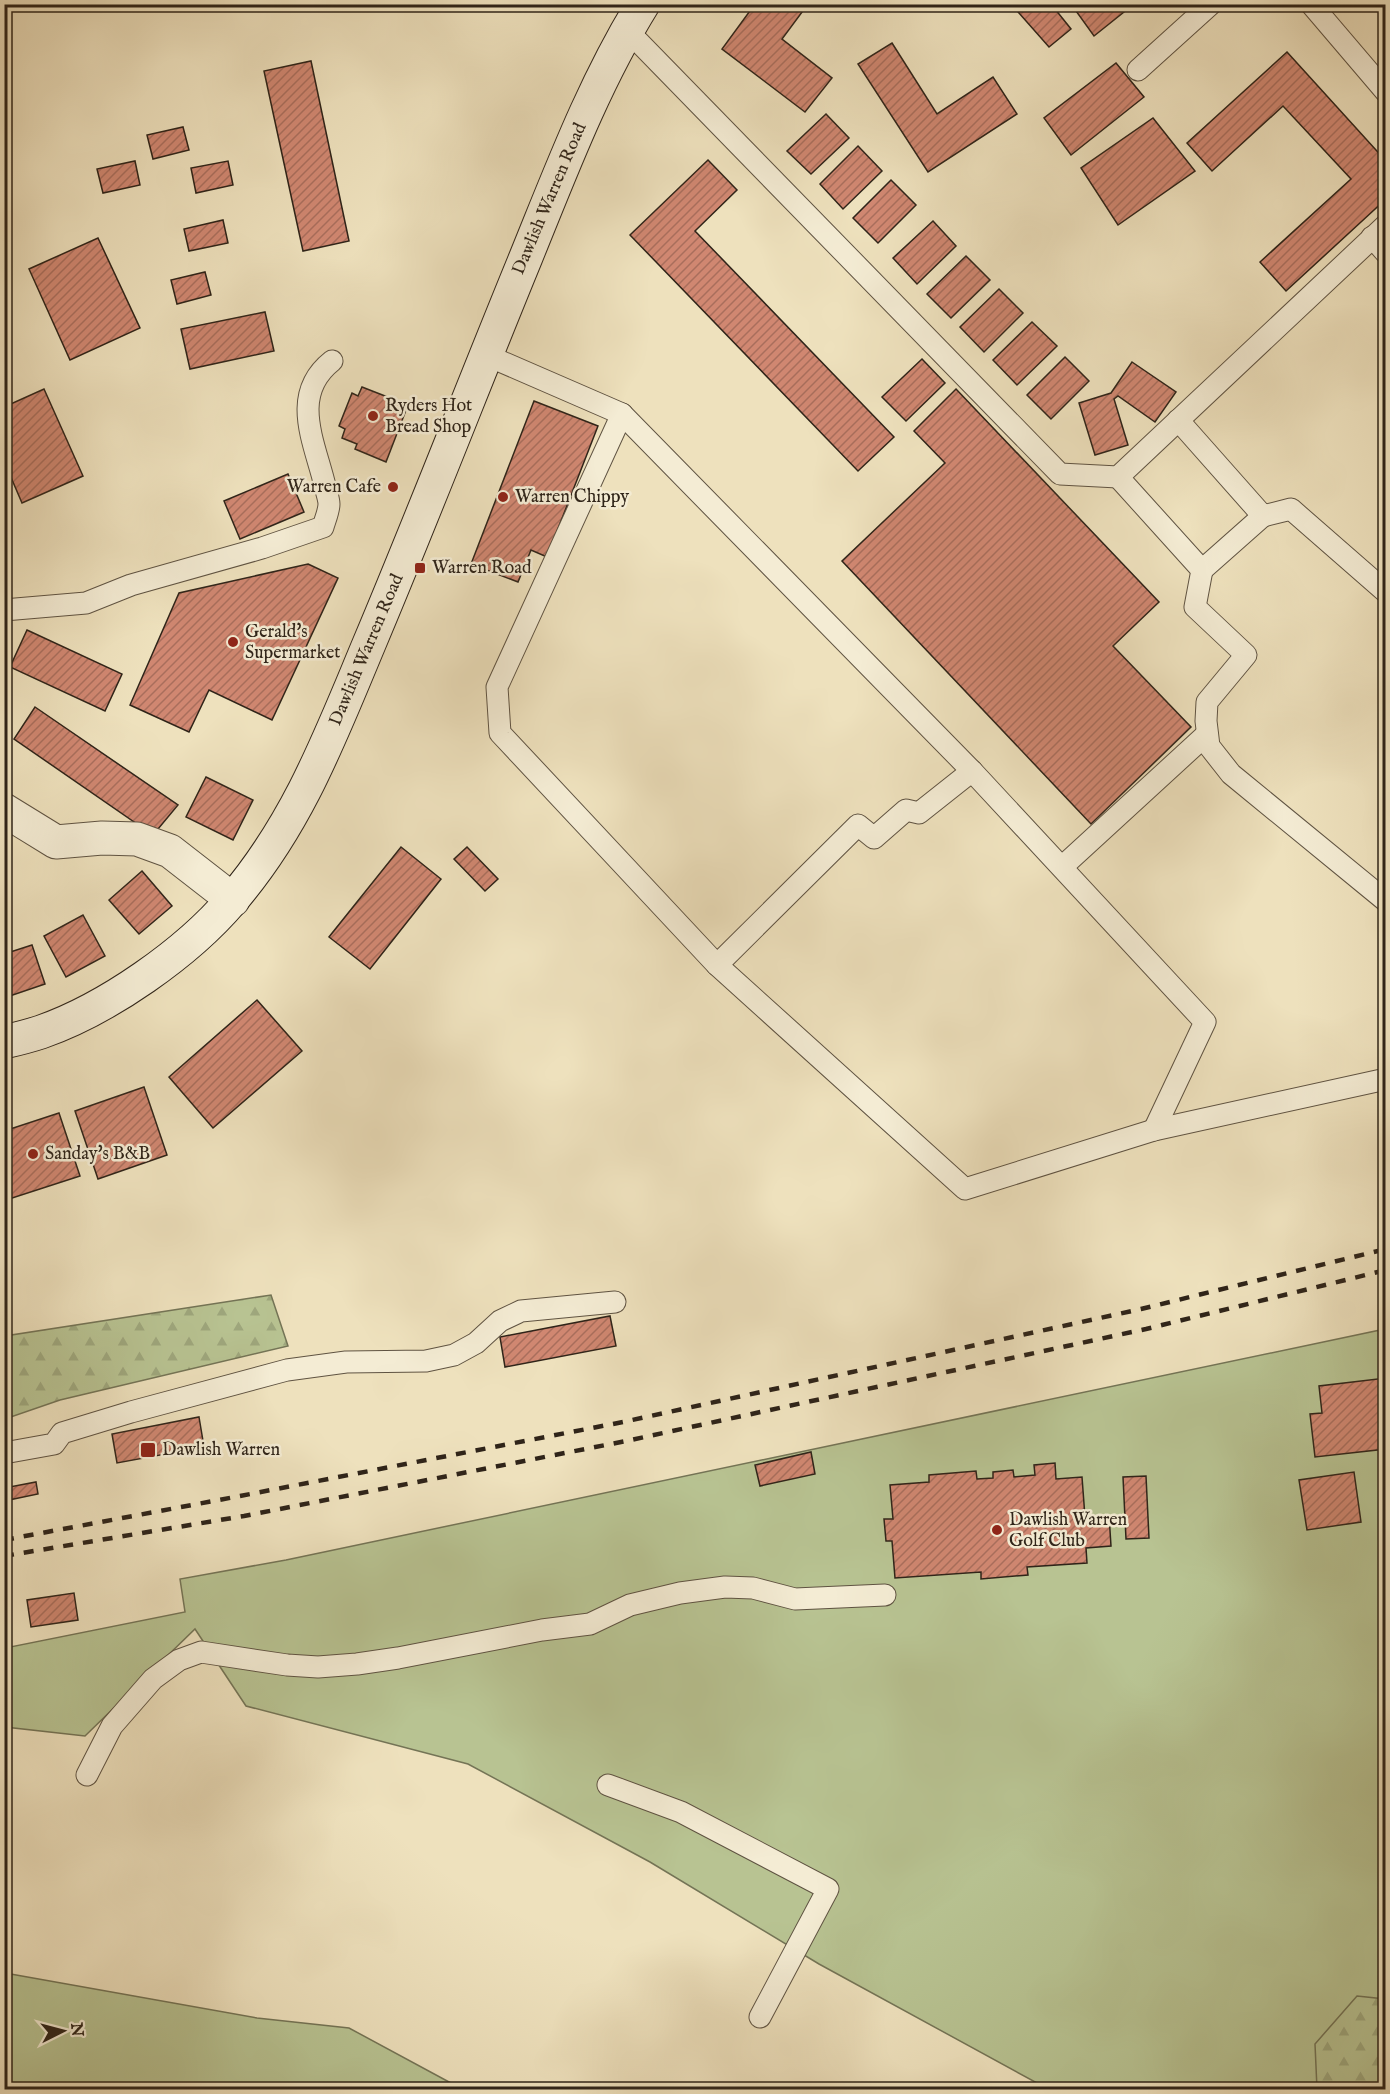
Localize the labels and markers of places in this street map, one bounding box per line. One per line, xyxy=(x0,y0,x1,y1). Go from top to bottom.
place label: Ryders Hot Bread Shop xyxy=(385,395,472,439)
marker: Ryders Hot Bread Shop xyxy=(366,409,380,423)
place label: Warren Cafe xyxy=(287,476,381,499)
marker: Warren Cafe xyxy=(386,480,400,494)
place label: Warren Chippy xyxy=(515,486,629,509)
marker: Warren Chippy xyxy=(496,490,510,504)
place label: Warren Road xyxy=(432,557,532,580)
marker: Warren Road xyxy=(413,561,427,575)
place label: Gerald's Supermarket xyxy=(245,621,340,665)
marker: Gerald's Supermarket xyxy=(226,635,240,649)
place label: Sanday's B&B xyxy=(45,1143,150,1166)
marker: Sanday's B&B xyxy=(26,1147,40,1161)
place label: Dawlish Warren xyxy=(162,1439,281,1462)
marker: Dawlish Warren xyxy=(139,1441,157,1459)
place label: Dawlish Warren Golf Club xyxy=(1009,1509,1128,1553)
marker: Dawlish Warren Golf Club xyxy=(990,1523,1004,1537)

